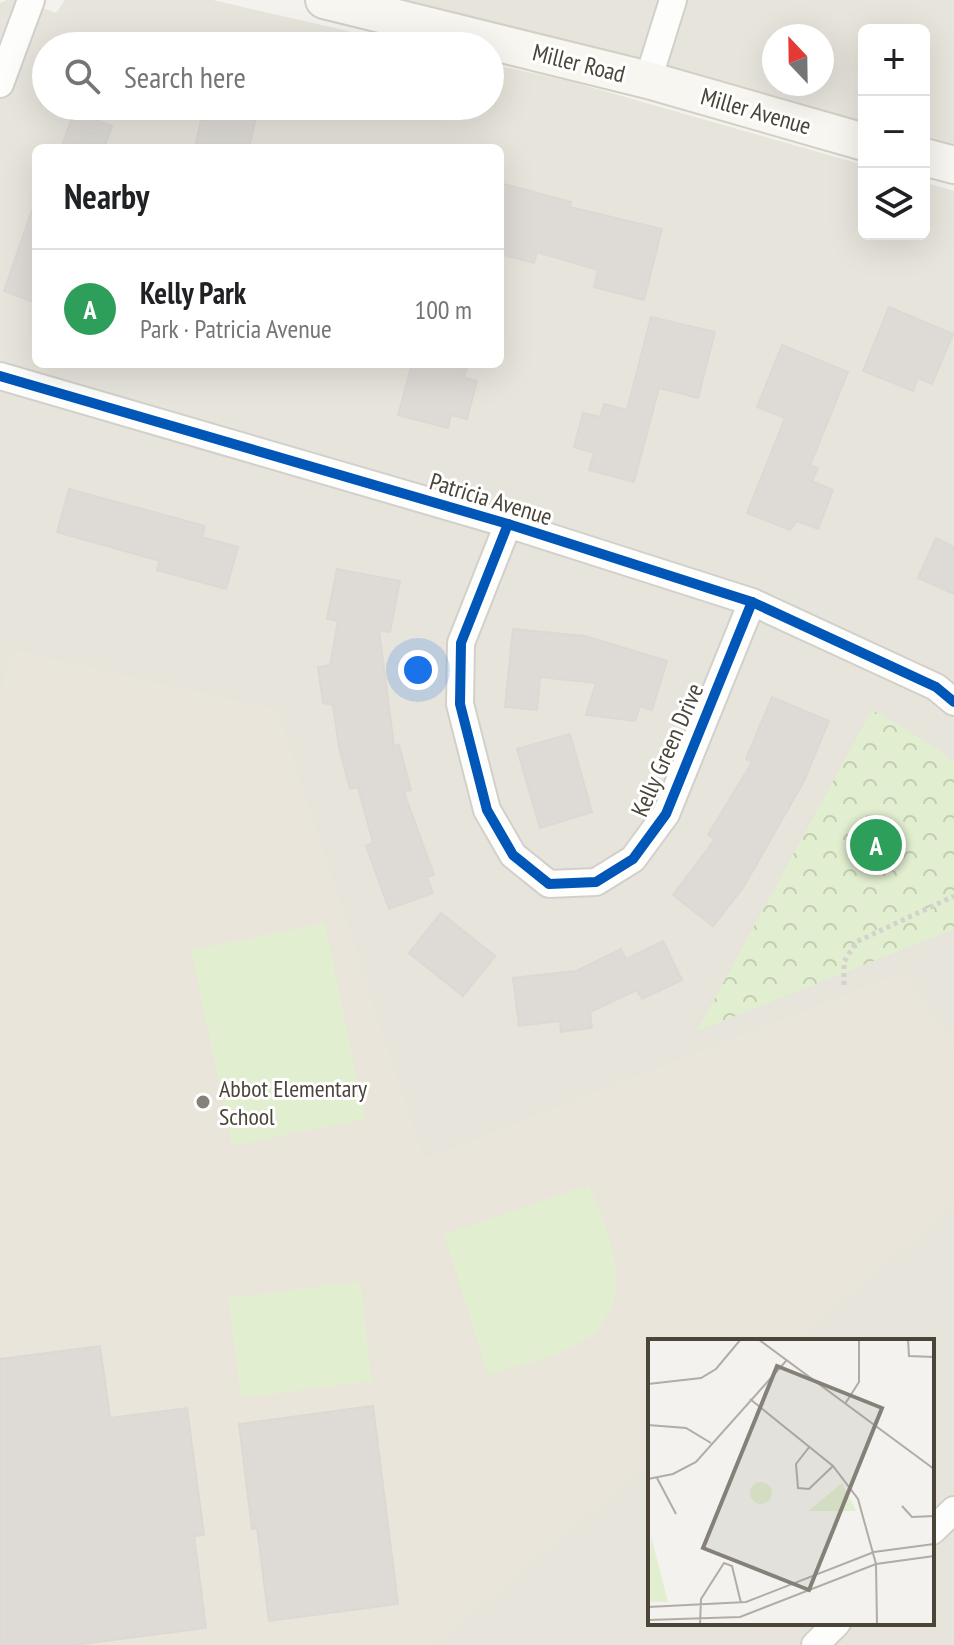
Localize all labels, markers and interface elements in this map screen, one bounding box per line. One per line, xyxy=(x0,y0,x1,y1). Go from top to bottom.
north arrow xyxy=(762,24,834,96)
map controls xyxy=(858,24,930,240)
button: + xyxy=(858,24,930,96)
search box xyxy=(32,32,504,120)
street label: Miller Road xyxy=(530,37,628,89)
icon: search xyxy=(60,54,104,98)
text: Search here xyxy=(124,57,246,96)
street label: Miller Avenue xyxy=(697,80,815,142)
button: − xyxy=(858,96,930,168)
button: layers xyxy=(858,168,930,240)
text: Nearby xyxy=(64,174,149,218)
text: Kelly Park xyxy=(140,273,246,312)
text: A xyxy=(83,293,97,326)
text: 100 m xyxy=(414,293,472,326)
text: Park · Patricia Avenue xyxy=(140,312,332,345)
street label: Patricia Avenue xyxy=(426,466,556,532)
your location xyxy=(398,650,438,690)
street label: Kelly Green Drive xyxy=(624,679,710,821)
pin: A xyxy=(850,815,902,875)
place label: Abbot Elementary School xyxy=(219,1073,367,1132)
marker: Abbot Elementary School xyxy=(194,1093,212,1111)
inset map xyxy=(648,1339,934,1625)

